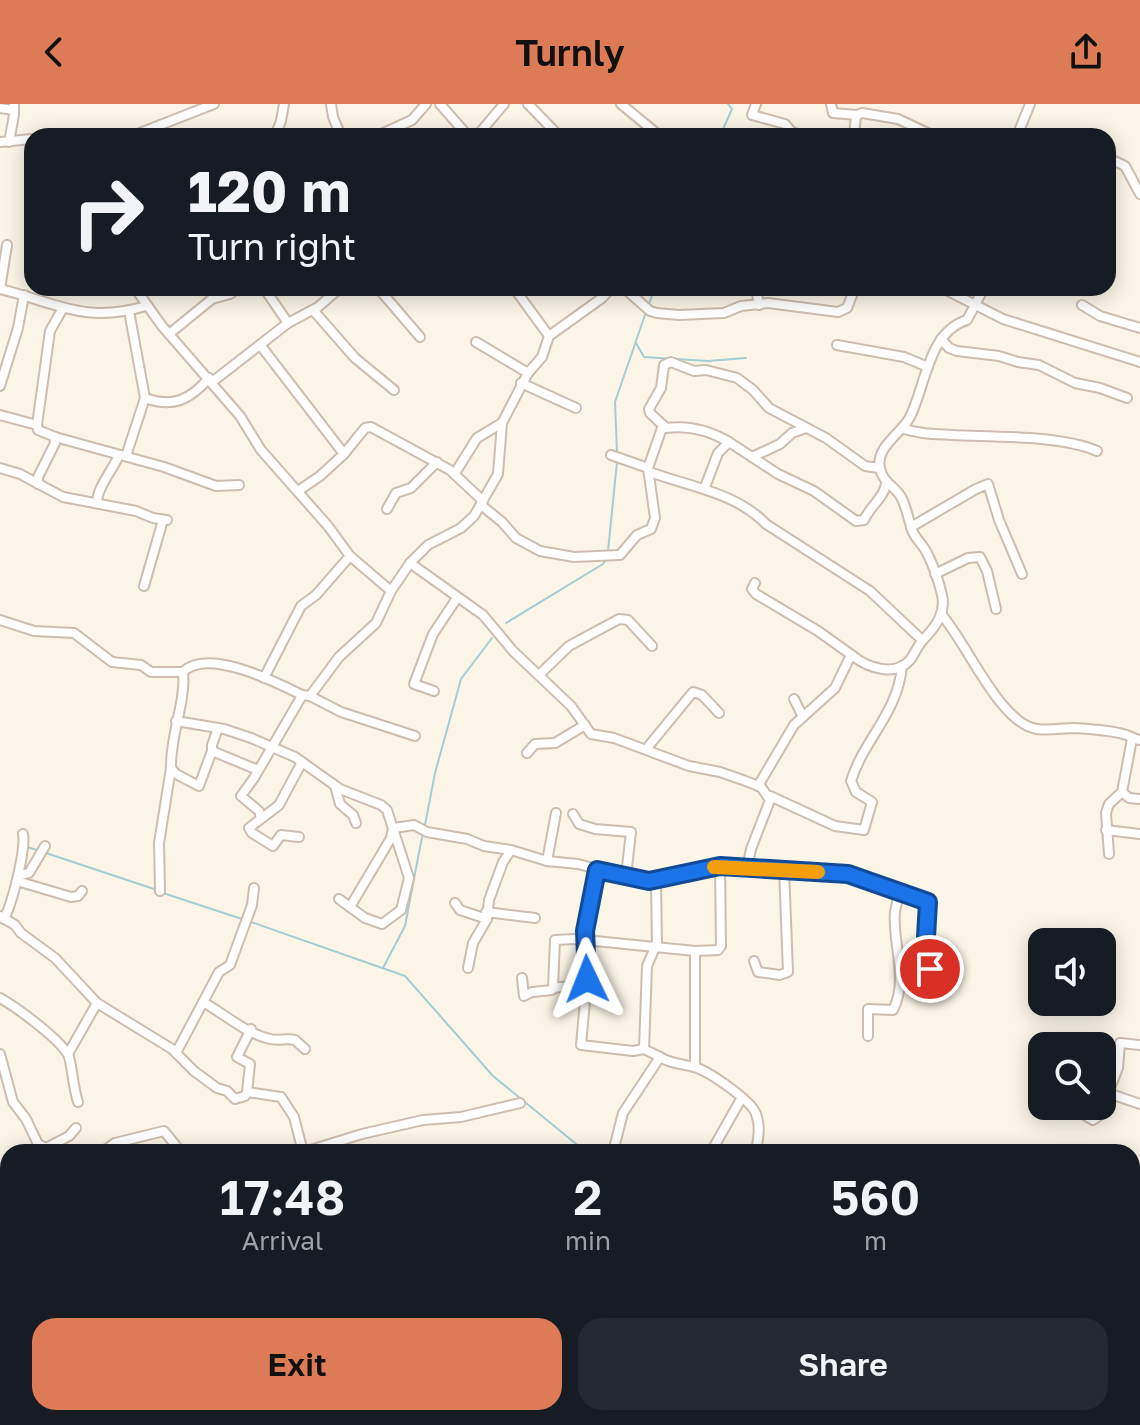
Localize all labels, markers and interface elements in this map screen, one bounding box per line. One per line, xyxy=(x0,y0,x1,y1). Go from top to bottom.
icon: back xyxy=(32,30,76,74)
icon: share xyxy=(1064,30,1108,74)
text: Turnly xyxy=(515,31,625,74)
text: 120 m xyxy=(188,157,350,224)
icon: right xyxy=(56,160,160,264)
text: Turn right xyxy=(188,225,356,268)
map controls xyxy=(1028,928,1116,1120)
button: sound xyxy=(1028,928,1116,1016)
pin xyxy=(896,935,964,1003)
position arrow xyxy=(545,937,629,1021)
icon: arrive xyxy=(908,947,952,991)
button: search xyxy=(1028,1032,1116,1120)
text: 17:48 xyxy=(220,1168,345,1226)
text: 2 xyxy=(574,1168,602,1226)
text: 560 xyxy=(831,1168,920,1226)
text: Arrival xyxy=(242,1225,323,1256)
text: min xyxy=(565,1225,611,1256)
text: m xyxy=(864,1225,887,1256)
button: Exit xyxy=(32,1318,562,1410)
button: Share xyxy=(578,1318,1108,1410)

